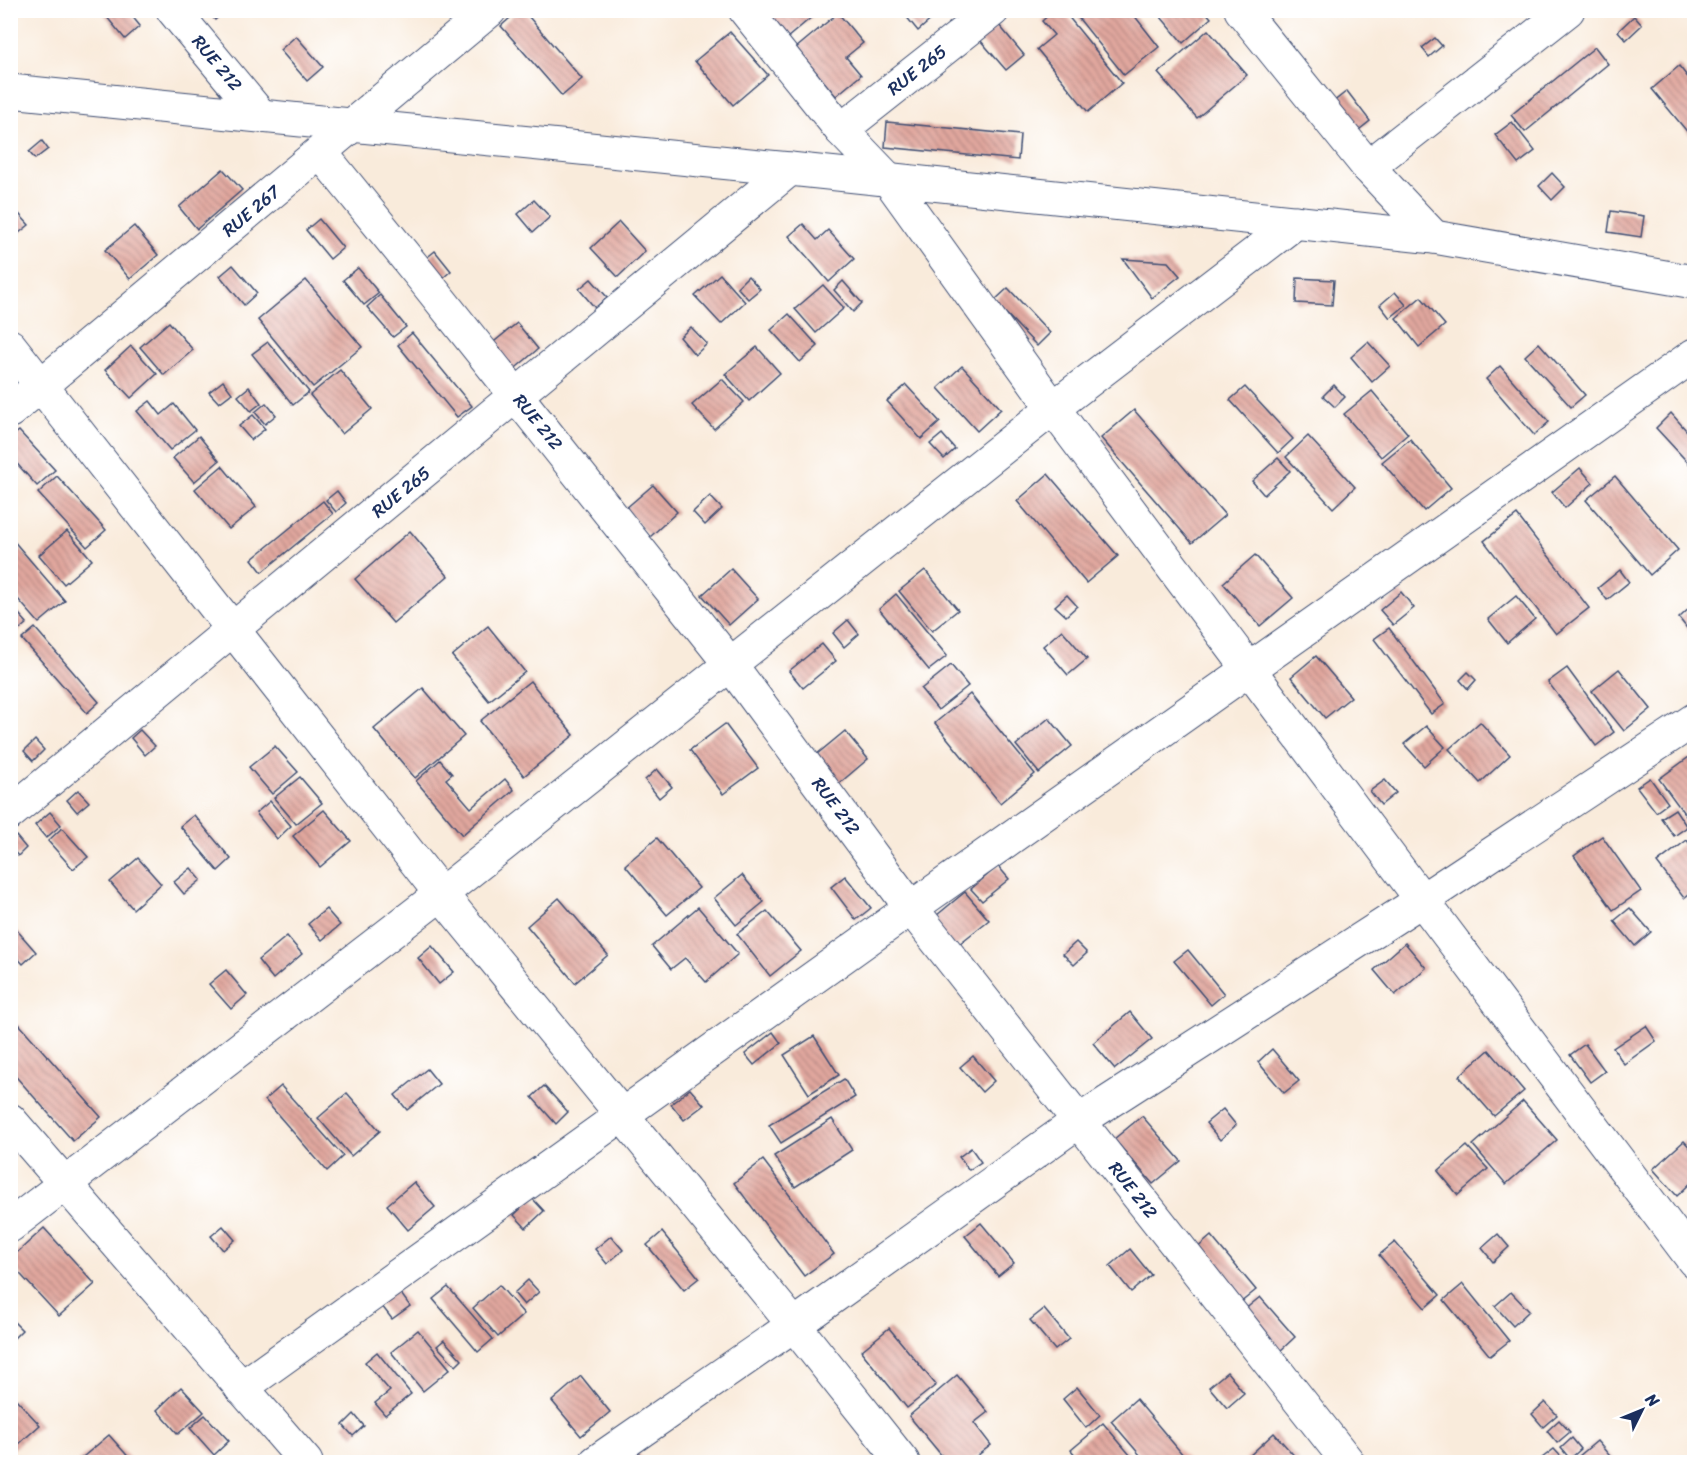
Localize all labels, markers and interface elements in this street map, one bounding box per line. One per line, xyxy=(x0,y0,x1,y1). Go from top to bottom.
street label: RUE 212 xyxy=(184,27,250,99)
street label: RUE 265 xyxy=(880,36,954,104)
street label: RUE 267 xyxy=(215,176,289,245)
street label: RUE 212 xyxy=(505,386,571,458)
street label: RUE 265 xyxy=(364,458,438,526)
street label: RUE 212 xyxy=(803,770,869,842)
street label: RUE 212 xyxy=(1100,1154,1166,1226)
north arrow xyxy=(1612,1380,1672,1440)
text: N xyxy=(1638,1385,1668,1415)

